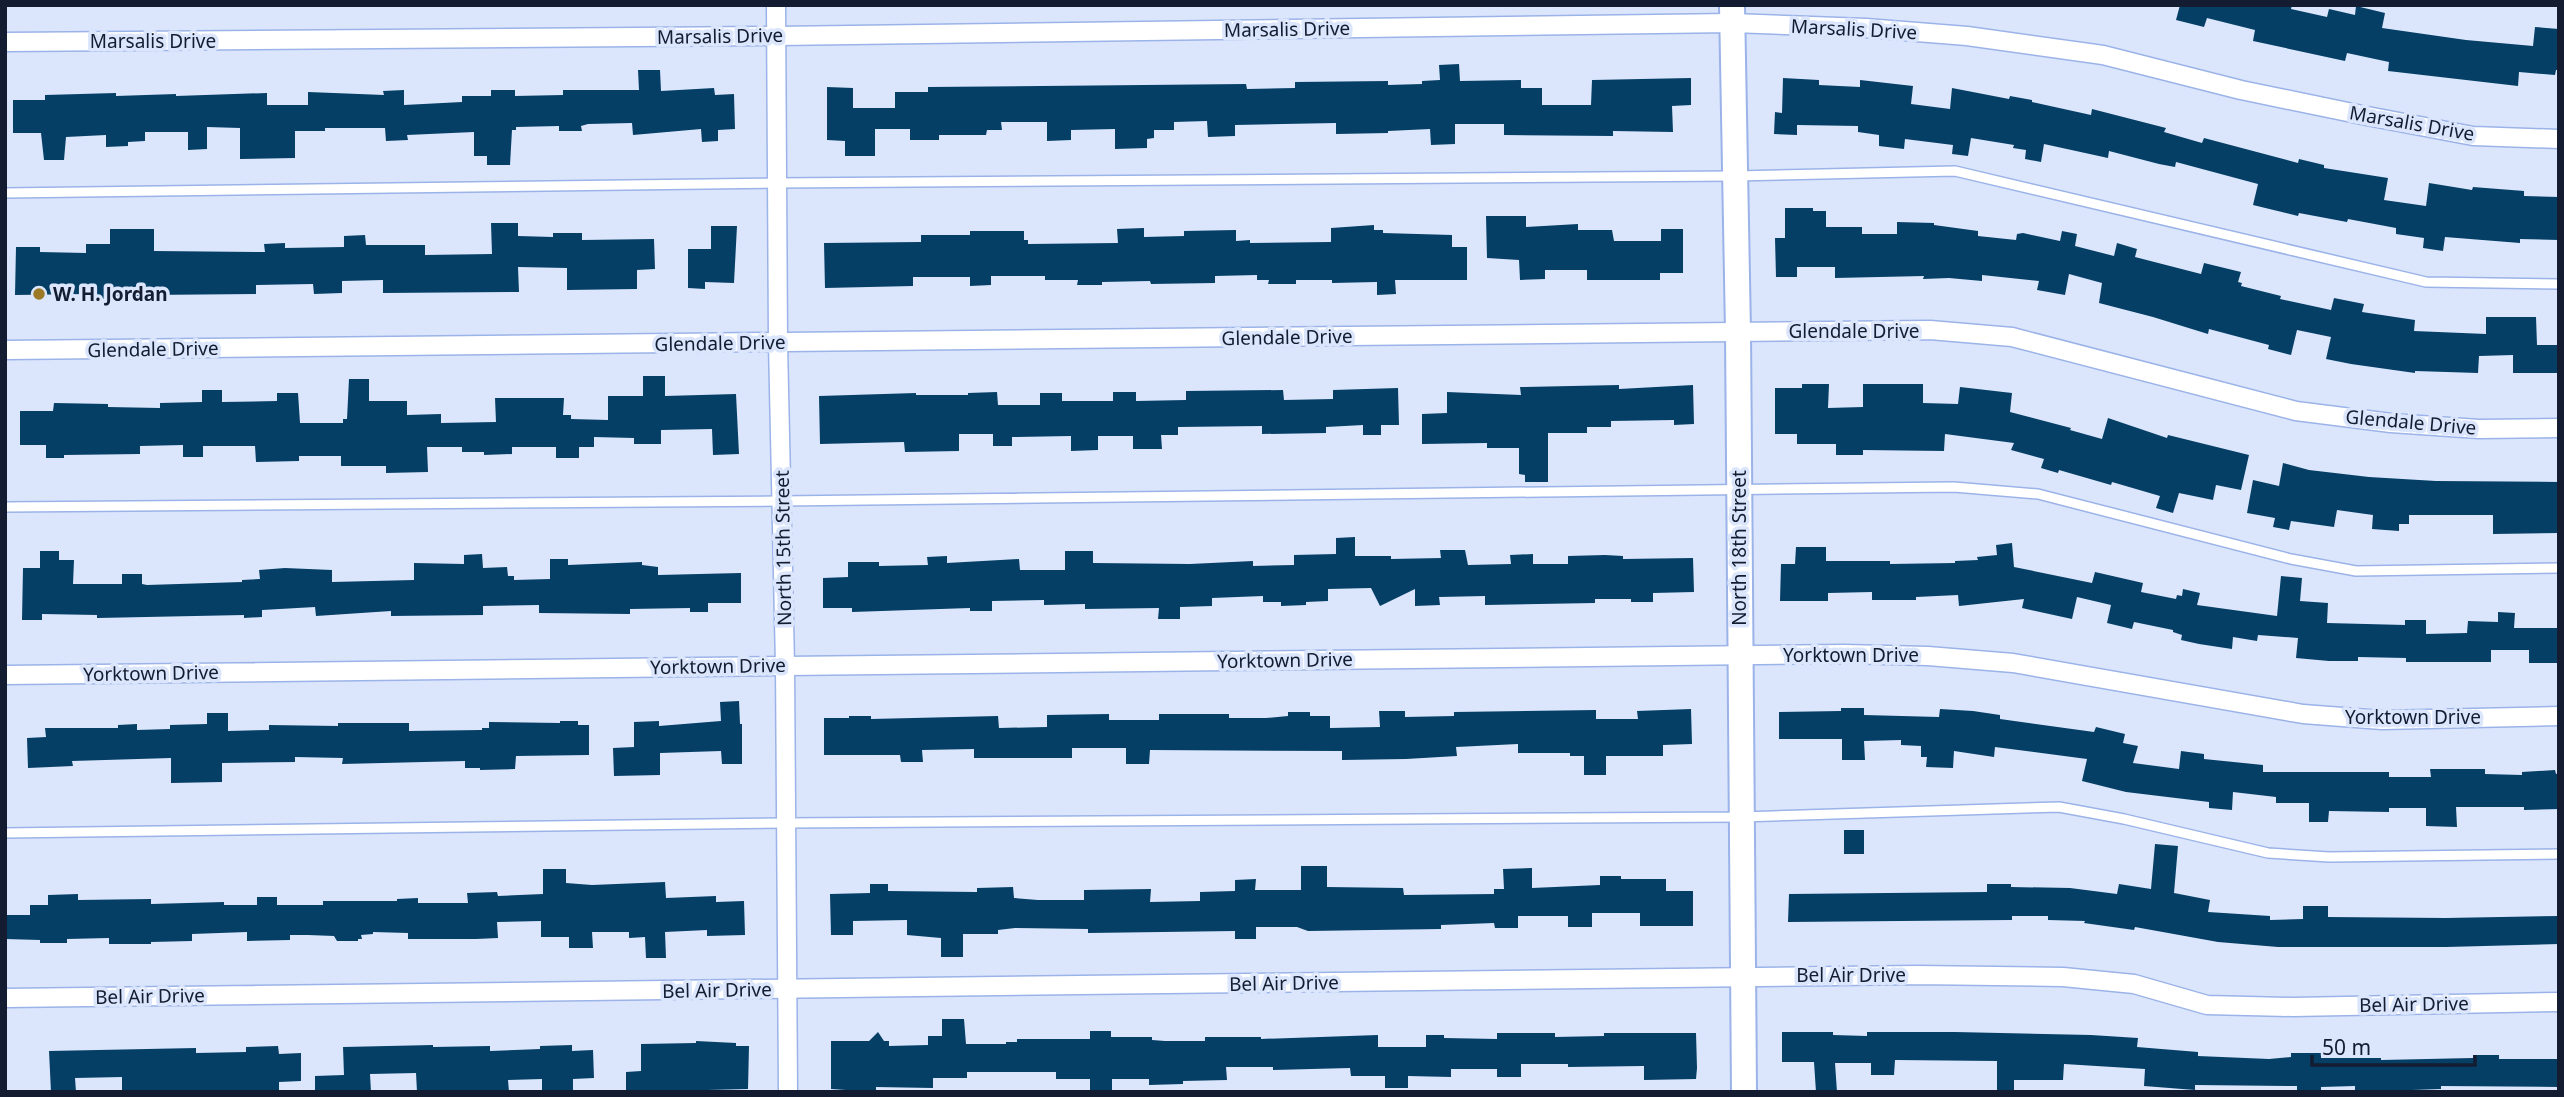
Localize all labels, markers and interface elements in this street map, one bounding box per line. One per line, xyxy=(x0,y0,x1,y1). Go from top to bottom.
street label: Marsalis Drive xyxy=(1790,13,1918,45)
street label: Marsalis Drive xyxy=(1224,15,1350,43)
street label: Marsalis Drive xyxy=(657,22,783,50)
street label: Marsalis Drive xyxy=(90,28,216,54)
street label: Marsalis Drive xyxy=(2348,99,2476,147)
place label: W. H. Jordan xyxy=(53,281,168,307)
marker: W. H. Jordan xyxy=(31,286,47,302)
street label: Glendale Drive xyxy=(1788,318,1920,344)
street label: Glendale Drive xyxy=(1221,323,1353,351)
street label: Glendale Drive xyxy=(654,329,786,357)
street label: Glendale Drive xyxy=(87,335,219,363)
street label: Glendale Drive xyxy=(2345,403,2477,441)
street label: North 15th Street xyxy=(769,470,797,626)
street label: North 18th Street xyxy=(1726,470,1752,626)
street label: Yorktown Drive xyxy=(1783,642,1919,668)
street label: Yorktown Drive xyxy=(1217,646,1353,674)
street label: Yorktown Drive xyxy=(650,652,786,680)
street label: Yorktown Drive xyxy=(83,659,219,687)
street label: Yorktown Drive xyxy=(2345,704,2481,730)
street label: Bel Air Drive xyxy=(1796,962,1906,988)
street label: Bel Air Drive xyxy=(1229,969,1339,997)
street label: Bel Air Drive xyxy=(662,976,772,1004)
street label: Bel Air Drive xyxy=(95,982,205,1010)
street label: Bel Air Drive xyxy=(2359,990,2469,1018)
scale bar xyxy=(2312,1024,2475,1068)
text: 50 m xyxy=(2322,1033,2371,1061)

